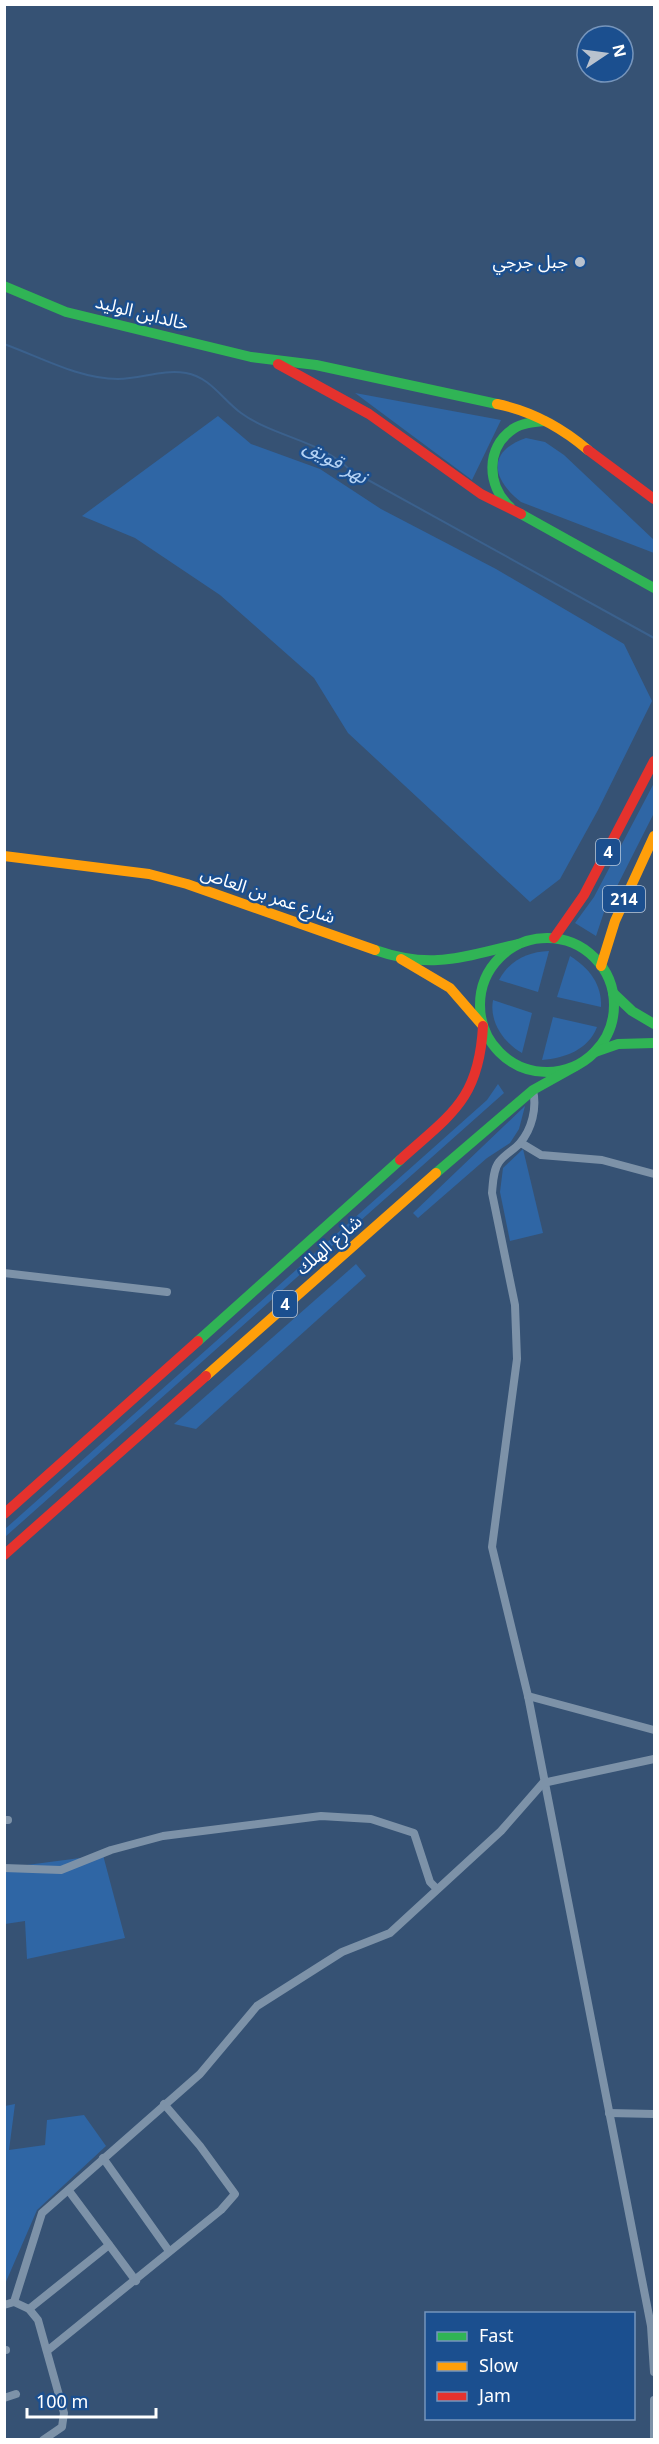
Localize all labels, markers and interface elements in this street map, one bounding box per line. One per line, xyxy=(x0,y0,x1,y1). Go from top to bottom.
north arrow xyxy=(575,24,635,84)
text: N xyxy=(607,42,632,59)
place label: جبل جرجي xyxy=(493,249,568,275)
marker: جبل جرجي xyxy=(573,255,587,269)
street label: خالدابن الوليد xyxy=(93,289,191,335)
water label: نهر قويق xyxy=(300,432,374,490)
road number: 4 xyxy=(596,839,620,865)
street label: شارع عمر بن العاص xyxy=(197,860,339,931)
road number: 214 xyxy=(603,886,645,912)
street label: شارع الهلك xyxy=(290,1209,368,1282)
road number: 4 xyxy=(273,1291,297,1317)
legend xyxy=(425,2312,635,2420)
text: Fast xyxy=(479,2323,514,2347)
text: Slow xyxy=(479,2353,518,2377)
scale bar xyxy=(27,2381,156,2419)
text: Jam xyxy=(477,2383,511,2407)
text: 100 m xyxy=(36,2389,88,2413)

